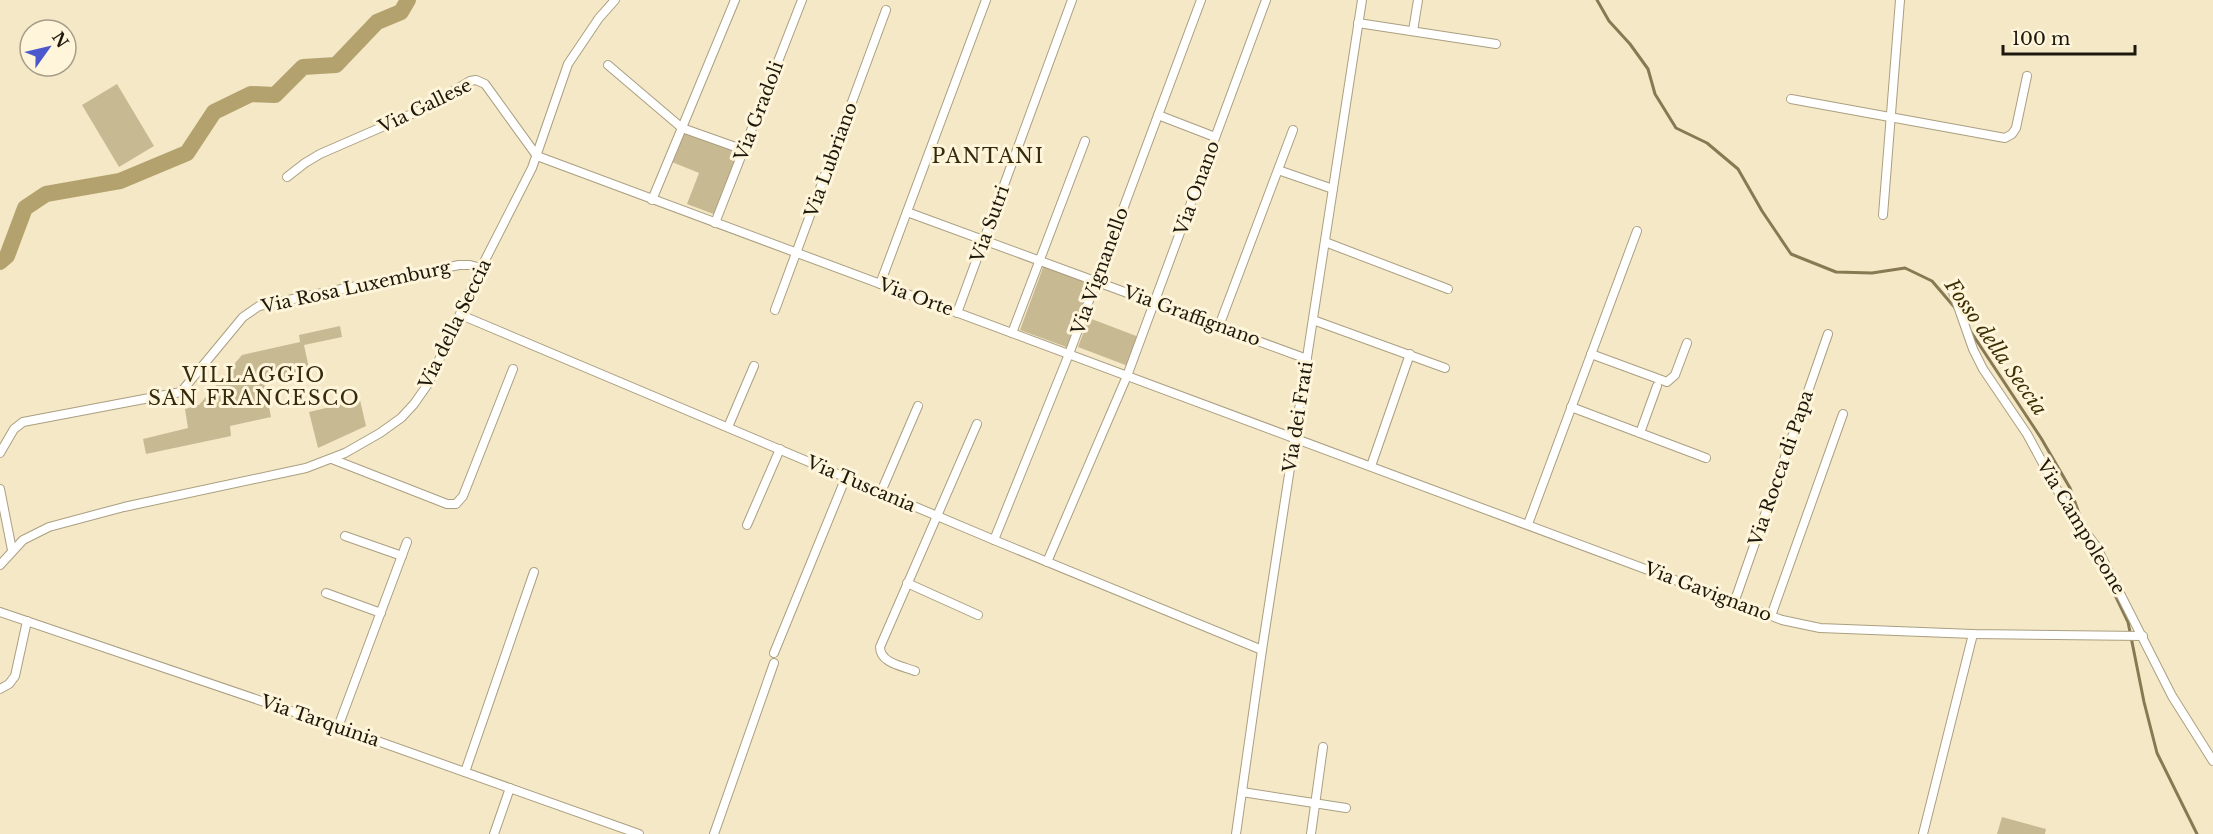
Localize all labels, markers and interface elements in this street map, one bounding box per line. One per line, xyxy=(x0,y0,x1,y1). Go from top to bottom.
north arrow xyxy=(18,18,78,78)
scale bar xyxy=(2003,18,2135,56)
text: N xyxy=(48,28,73,51)
text: 100 m xyxy=(2012,28,2070,50)
street label: Via Gradoli xyxy=(730,58,788,165)
street label: Via Gallese xyxy=(374,74,475,139)
street label: Via Lubriano xyxy=(800,99,862,221)
street label: Via Onano xyxy=(1169,138,1224,239)
district label: PANTANI xyxy=(932,144,1044,168)
street label: Via Sutri xyxy=(966,183,1014,266)
street label: Via Vignanello xyxy=(1066,204,1133,339)
street label: Via Rosa Luxemburg xyxy=(259,256,453,318)
street label: Via della Seccia xyxy=(414,256,496,393)
street label: Via Orte xyxy=(875,273,956,321)
water label: Fosso della Seccia xyxy=(1939,273,2052,420)
street label: Via Graffignano xyxy=(1120,281,1263,351)
street label: Via dei Frati xyxy=(1278,360,1318,475)
district label: VILLAGGIO SAN FRANCESCO xyxy=(148,363,360,410)
street label: Via Rocca di Papa xyxy=(1744,387,1818,549)
street label: Via Tuscania xyxy=(802,451,919,517)
street label: Via Campoleone xyxy=(2032,455,2130,598)
street label: Via Gavignano xyxy=(1640,557,1775,626)
street label: Via Tarquinia xyxy=(257,690,382,752)

